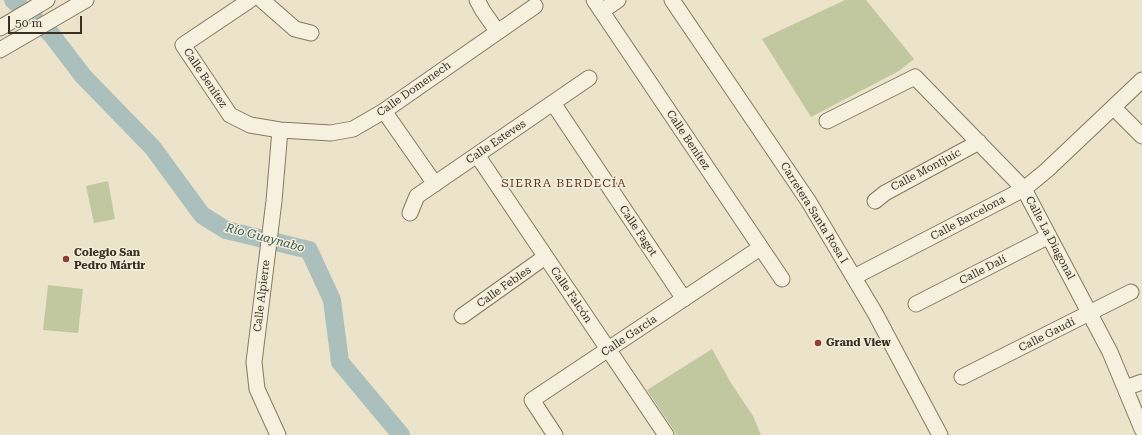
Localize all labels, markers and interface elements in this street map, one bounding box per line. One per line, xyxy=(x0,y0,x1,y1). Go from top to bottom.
scale bar xyxy=(10,8,84,34)
text: 50 m xyxy=(15,16,42,30)
street label: Calle Benítez xyxy=(180,46,230,110)
street label: Calle Domenech xyxy=(374,59,454,119)
street label: Calle Benítez xyxy=(663,108,713,172)
street label: Calle Esteves xyxy=(464,117,528,167)
street label: Calle Montjuic xyxy=(889,146,963,194)
street label: Carretera Santa Rosa I xyxy=(777,160,851,266)
district label: SIERRA BERDECÍA xyxy=(501,176,627,190)
street label: Calle Barcelona xyxy=(929,193,1007,243)
street label: Calle La Diagonal xyxy=(1023,194,1077,282)
street label: Calle Fagot xyxy=(616,203,660,259)
water label: Río Guaynabo xyxy=(224,221,306,255)
place label: Colegio San Pedro Mártir xyxy=(74,246,145,272)
street label: Calle Dalí xyxy=(957,253,1009,287)
marker: Colegio San Pedro Mártir xyxy=(61,254,71,264)
street label: Calle Alpierre xyxy=(251,259,273,333)
street label: Calle Febles xyxy=(474,263,534,311)
street label: Calle Falcón xyxy=(547,264,595,326)
street label: Calle García xyxy=(599,313,659,359)
street label: Calle Gaudí xyxy=(1017,315,1077,355)
place label: Grand View xyxy=(826,336,891,350)
marker: Grand View xyxy=(813,338,823,348)

